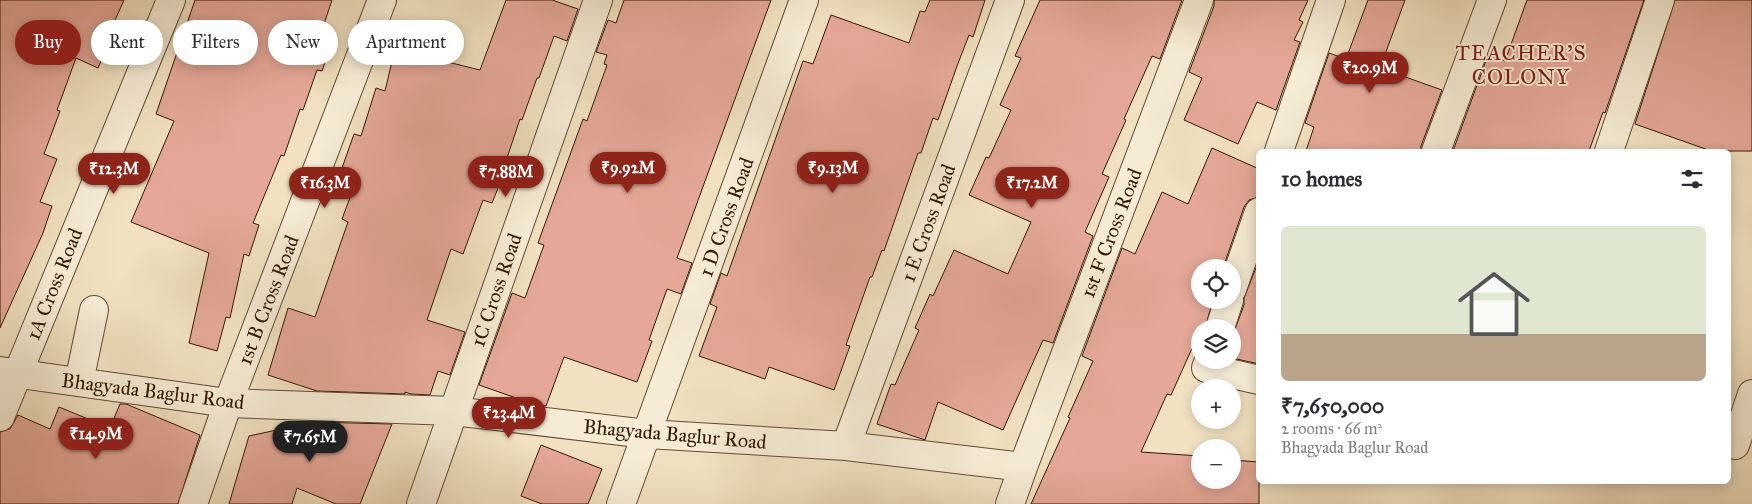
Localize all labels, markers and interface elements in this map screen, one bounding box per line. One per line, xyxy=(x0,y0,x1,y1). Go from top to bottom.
chip: Buy xyxy=(15,20,81,65)
chip: Rent xyxy=(91,20,163,65)
chip: Filters xyxy=(173,20,258,65)
chip: New xyxy=(268,20,338,65)
chip: Apartment xyxy=(348,20,464,65)
district label: TEACHER'S COLONY xyxy=(1455,40,1587,90)
pin: ₹20.9M xyxy=(1329,52,1411,94)
text: ₹20.9M xyxy=(1343,58,1397,77)
pin: ₹12.3M xyxy=(73,152,155,195)
pin: ₹9.92M xyxy=(587,152,669,194)
pin: ₹9.13M xyxy=(792,152,874,194)
street label: 1 D Cross Road xyxy=(693,154,759,280)
pin: ₹7.88M xyxy=(465,156,547,198)
text: ₹9.92M xyxy=(601,158,655,177)
text: ₹9.13M xyxy=(808,158,858,177)
text: ₹12.3M xyxy=(89,159,139,178)
street label: 1 E Cross Road xyxy=(896,161,960,285)
text: ₹7.88M xyxy=(479,162,533,181)
street label: 1st F Cross Road xyxy=(1075,165,1147,301)
icon: filters xyxy=(1678,165,1706,193)
pin: ₹16.3M xyxy=(284,166,366,209)
pin: ₹17.2M xyxy=(991,166,1073,209)
text: 10 homes xyxy=(1281,166,1362,192)
text: ₹16.3M xyxy=(300,173,350,192)
text: ₹17.2M xyxy=(1006,173,1058,192)
street label: 1A Cross Road xyxy=(21,225,87,343)
street label: 1C Cross Road xyxy=(465,230,527,350)
street label: 1st B Cross Road xyxy=(232,232,304,368)
map controls xyxy=(1191,259,1241,489)
button: locate xyxy=(1191,259,1241,309)
icon: home xyxy=(1449,259,1539,349)
button: layers xyxy=(1191,319,1241,369)
street label: Bhagyada Baglur Road xyxy=(60,368,246,415)
button: + xyxy=(1191,379,1241,429)
text: ₹7,650,000 xyxy=(1281,393,1384,419)
pin: ₹23.4M xyxy=(468,396,550,439)
text: ₹23.4M xyxy=(483,403,535,422)
street label: Bhagyada Baglur Road xyxy=(582,414,768,455)
pin: ₹14.9M xyxy=(55,418,137,460)
text: 2 rooms · 66 m² xyxy=(1281,419,1382,438)
pin: ₹7.65M xyxy=(269,420,351,463)
text: ₹14.9M xyxy=(69,424,123,443)
text: ₹7.65M xyxy=(284,427,336,446)
text: Bhagyada Baglur Road xyxy=(1281,438,1428,457)
button: − xyxy=(1191,439,1241,489)

